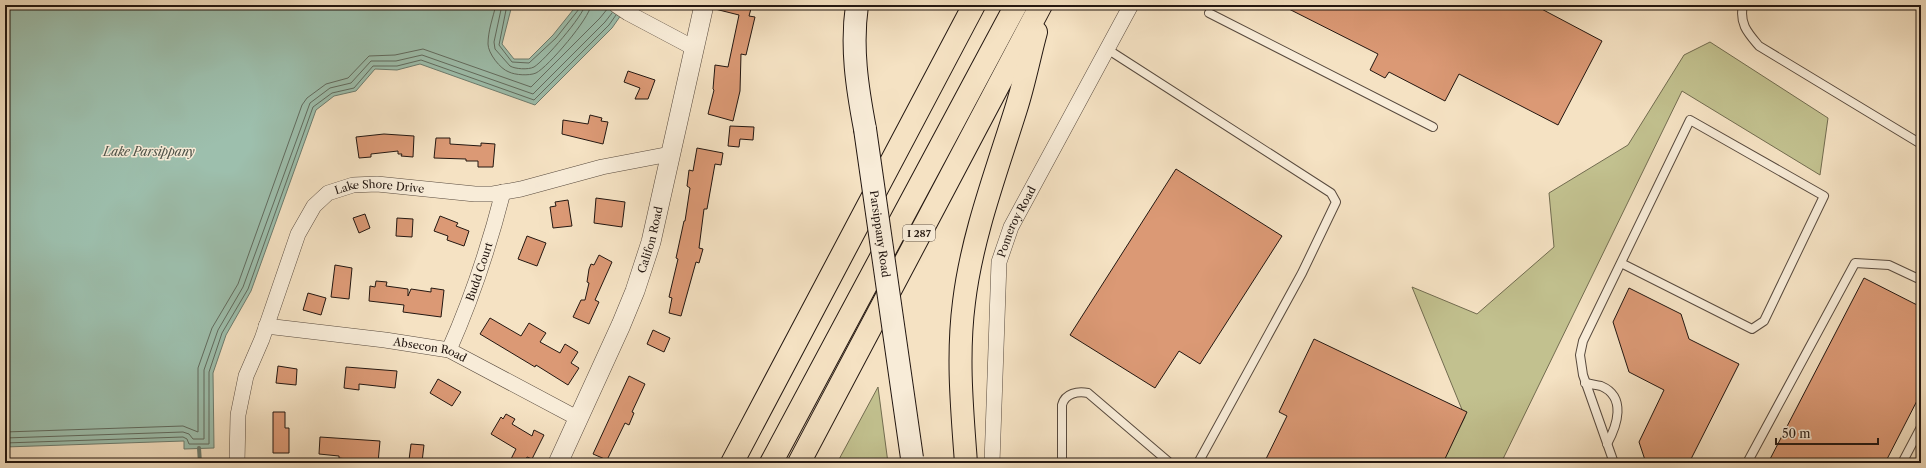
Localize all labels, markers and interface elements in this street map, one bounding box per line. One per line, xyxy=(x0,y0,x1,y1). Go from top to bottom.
water label: Lake Parsippany xyxy=(102,144,195,159)
street label: Lake Shore Drive xyxy=(333,177,425,197)
street label: Pomeroy Road xyxy=(994,183,1039,259)
street label: Parsippany Road xyxy=(867,190,893,279)
street label: Califon Road xyxy=(634,205,666,275)
road number: I 287 xyxy=(903,225,935,241)
street label: Budd Court xyxy=(463,240,496,303)
street label: Absecon Road xyxy=(391,334,469,365)
scale bar xyxy=(1776,420,1878,446)
text: 50 m xyxy=(1782,426,1811,441)

